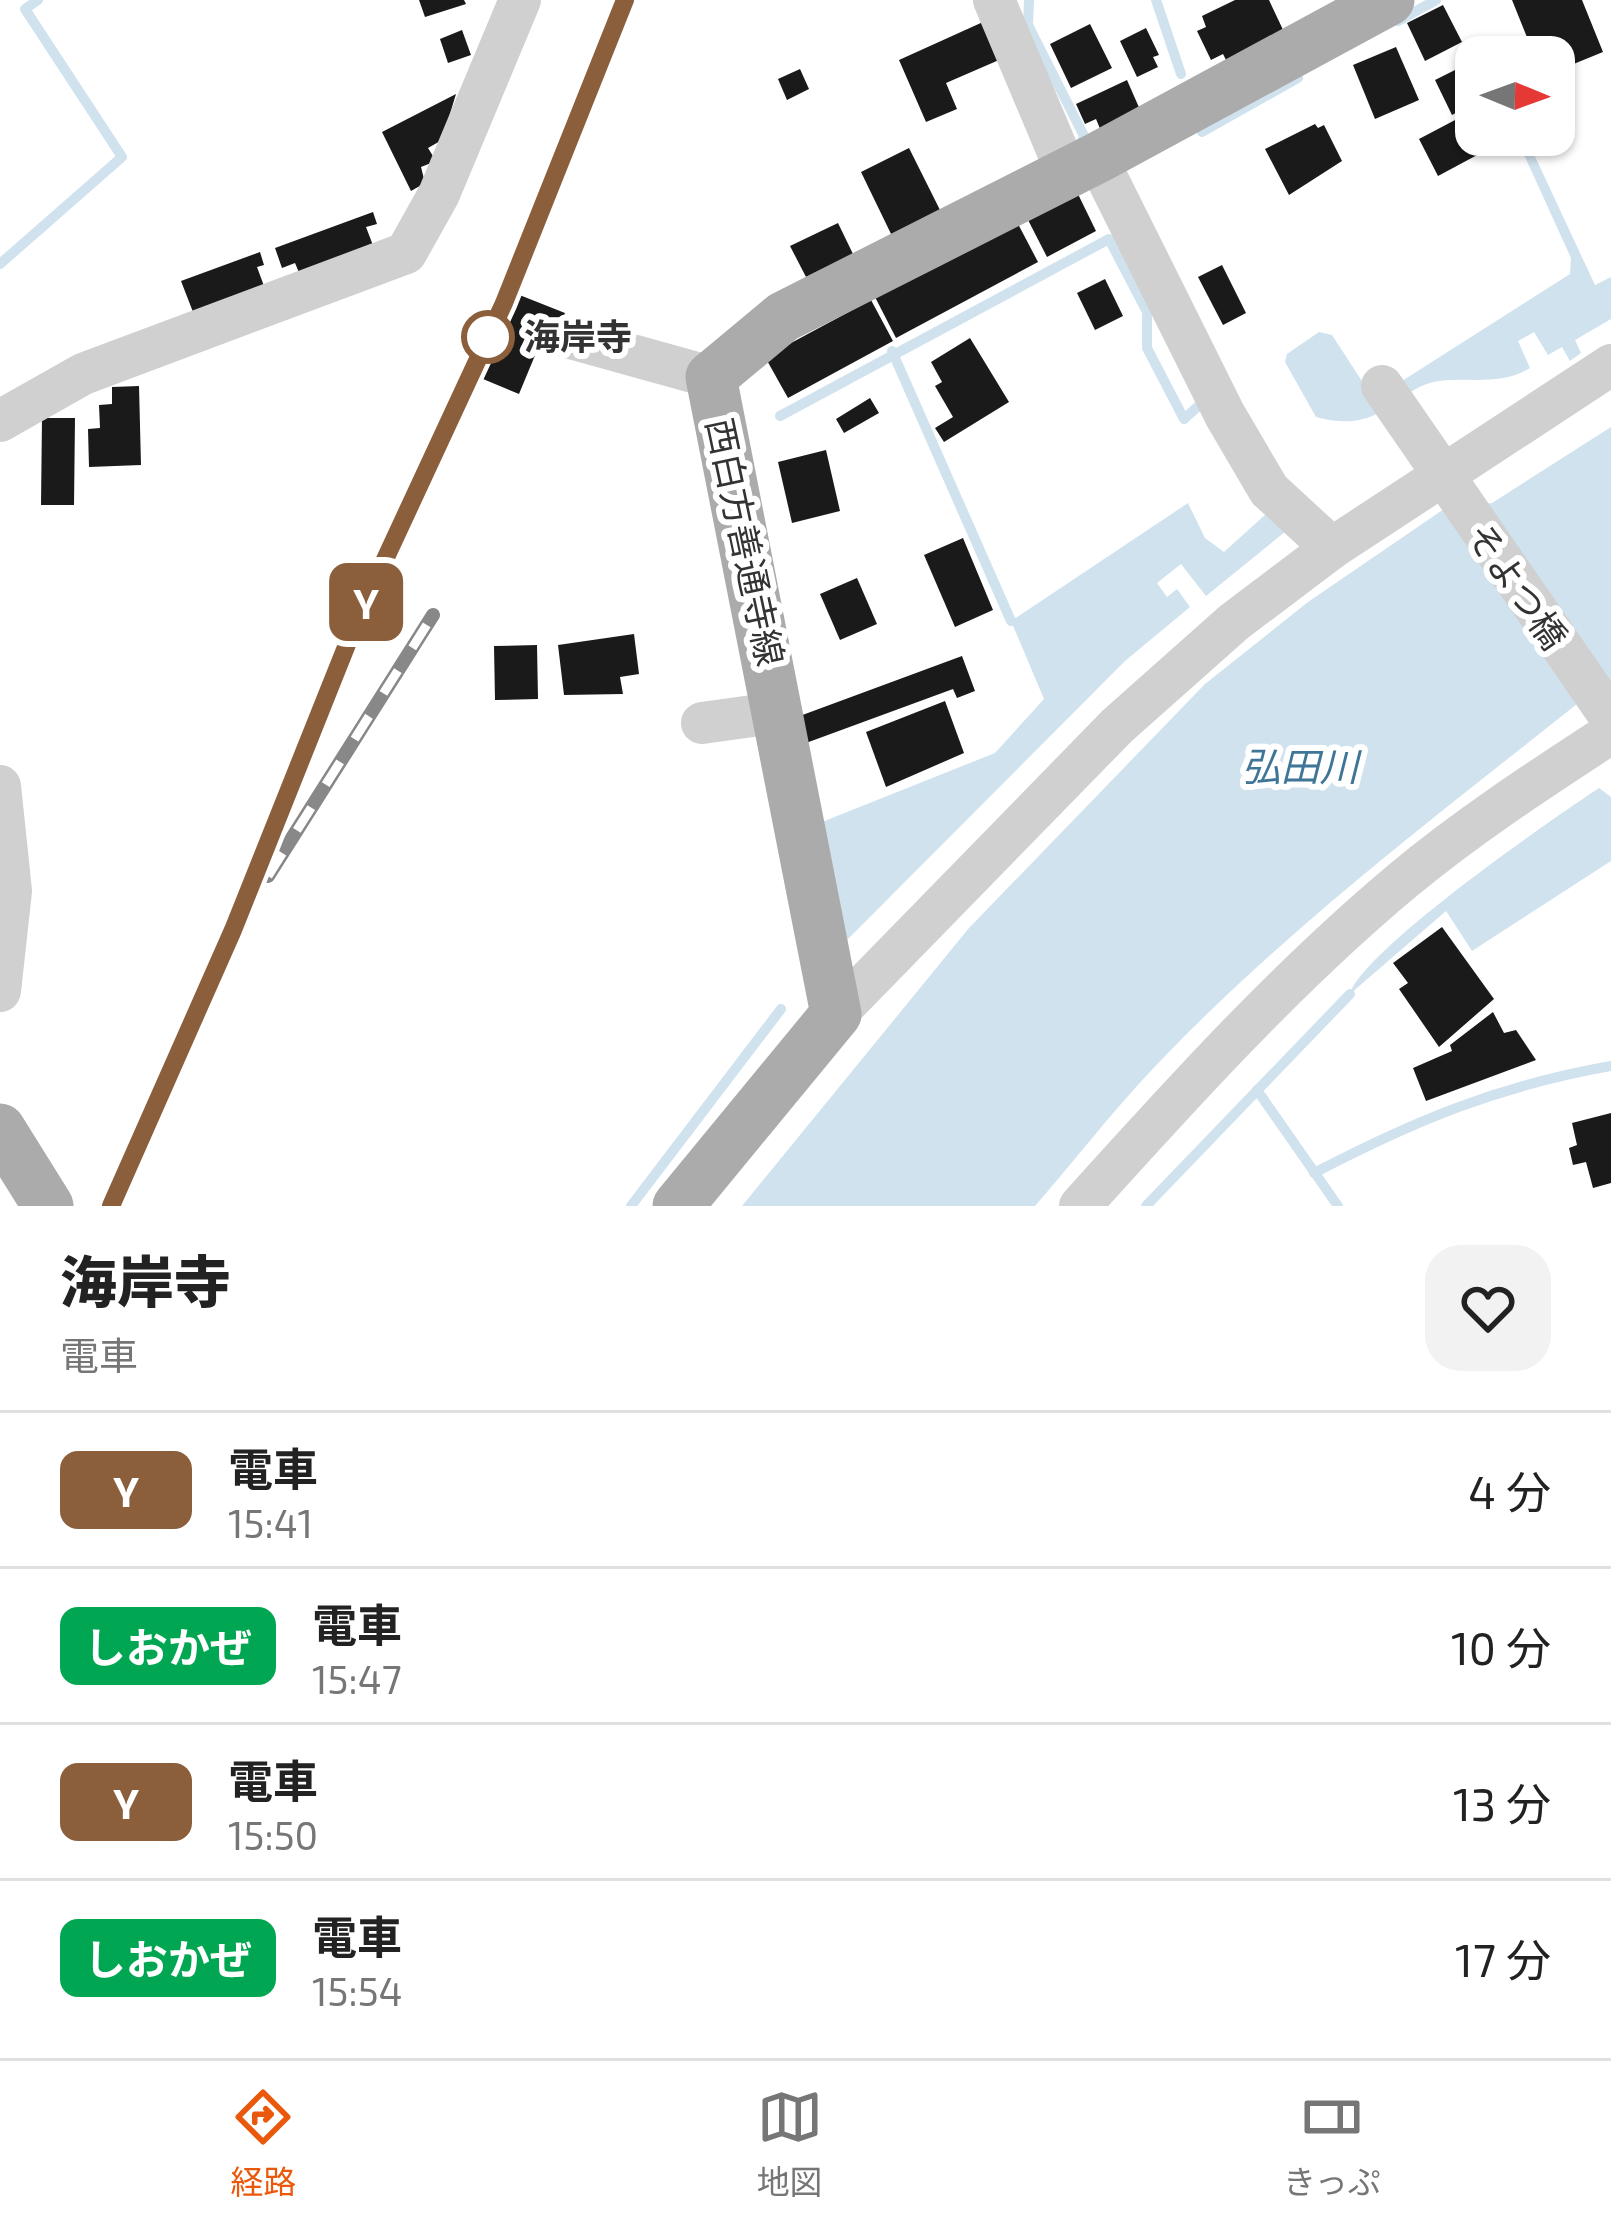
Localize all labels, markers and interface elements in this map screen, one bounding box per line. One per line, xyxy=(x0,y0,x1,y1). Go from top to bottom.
north arrow xyxy=(1455,36,1575,156)
map controls xyxy=(1455,36,1575,156)
marker: 海岸寺 xyxy=(463,312,513,362)
place label: 海岸寺 xyxy=(524,314,632,357)
street label: 西白方善通寺線 xyxy=(699,414,794,669)
street label: そよつ橋 xyxy=(1459,514,1577,656)
line badge: Y xyxy=(327,563,405,641)
text: Y xyxy=(353,577,379,627)
water label: 弘田川 xyxy=(1241,742,1362,789)
button: heart xyxy=(1425,1245,1551,1371)
text: 海岸寺 xyxy=(60,1246,231,1314)
text: 電車 xyxy=(60,1331,138,1378)
text: 電車 xyxy=(228,1441,318,1495)
text: 4 分 xyxy=(1468,1464,1551,1518)
text: Y xyxy=(113,1465,139,1515)
text: 15:41 xyxy=(228,1499,313,1546)
text: 電車 xyxy=(312,1597,402,1651)
text: 10 分 xyxy=(1451,1620,1551,1674)
text: しおかぜ xyxy=(84,1621,252,1671)
text: 15:47 xyxy=(312,1655,402,1702)
text: 電車 xyxy=(228,1753,318,1807)
text: 13 分 xyxy=(1453,1776,1551,1830)
text: Y xyxy=(113,1777,139,1827)
text: 15:50 xyxy=(228,1811,318,1858)
text: 電車 xyxy=(312,1909,402,1963)
text: 17 分 xyxy=(1455,1932,1551,1986)
text: しおかぜ xyxy=(84,1933,252,1983)
text: 15:54 xyxy=(312,1967,403,2014)
tab: 経路 xyxy=(230,2084,296,2204)
tab: 地図 xyxy=(757,2084,823,2204)
tab: きっぷ xyxy=(1283,2084,1381,2204)

